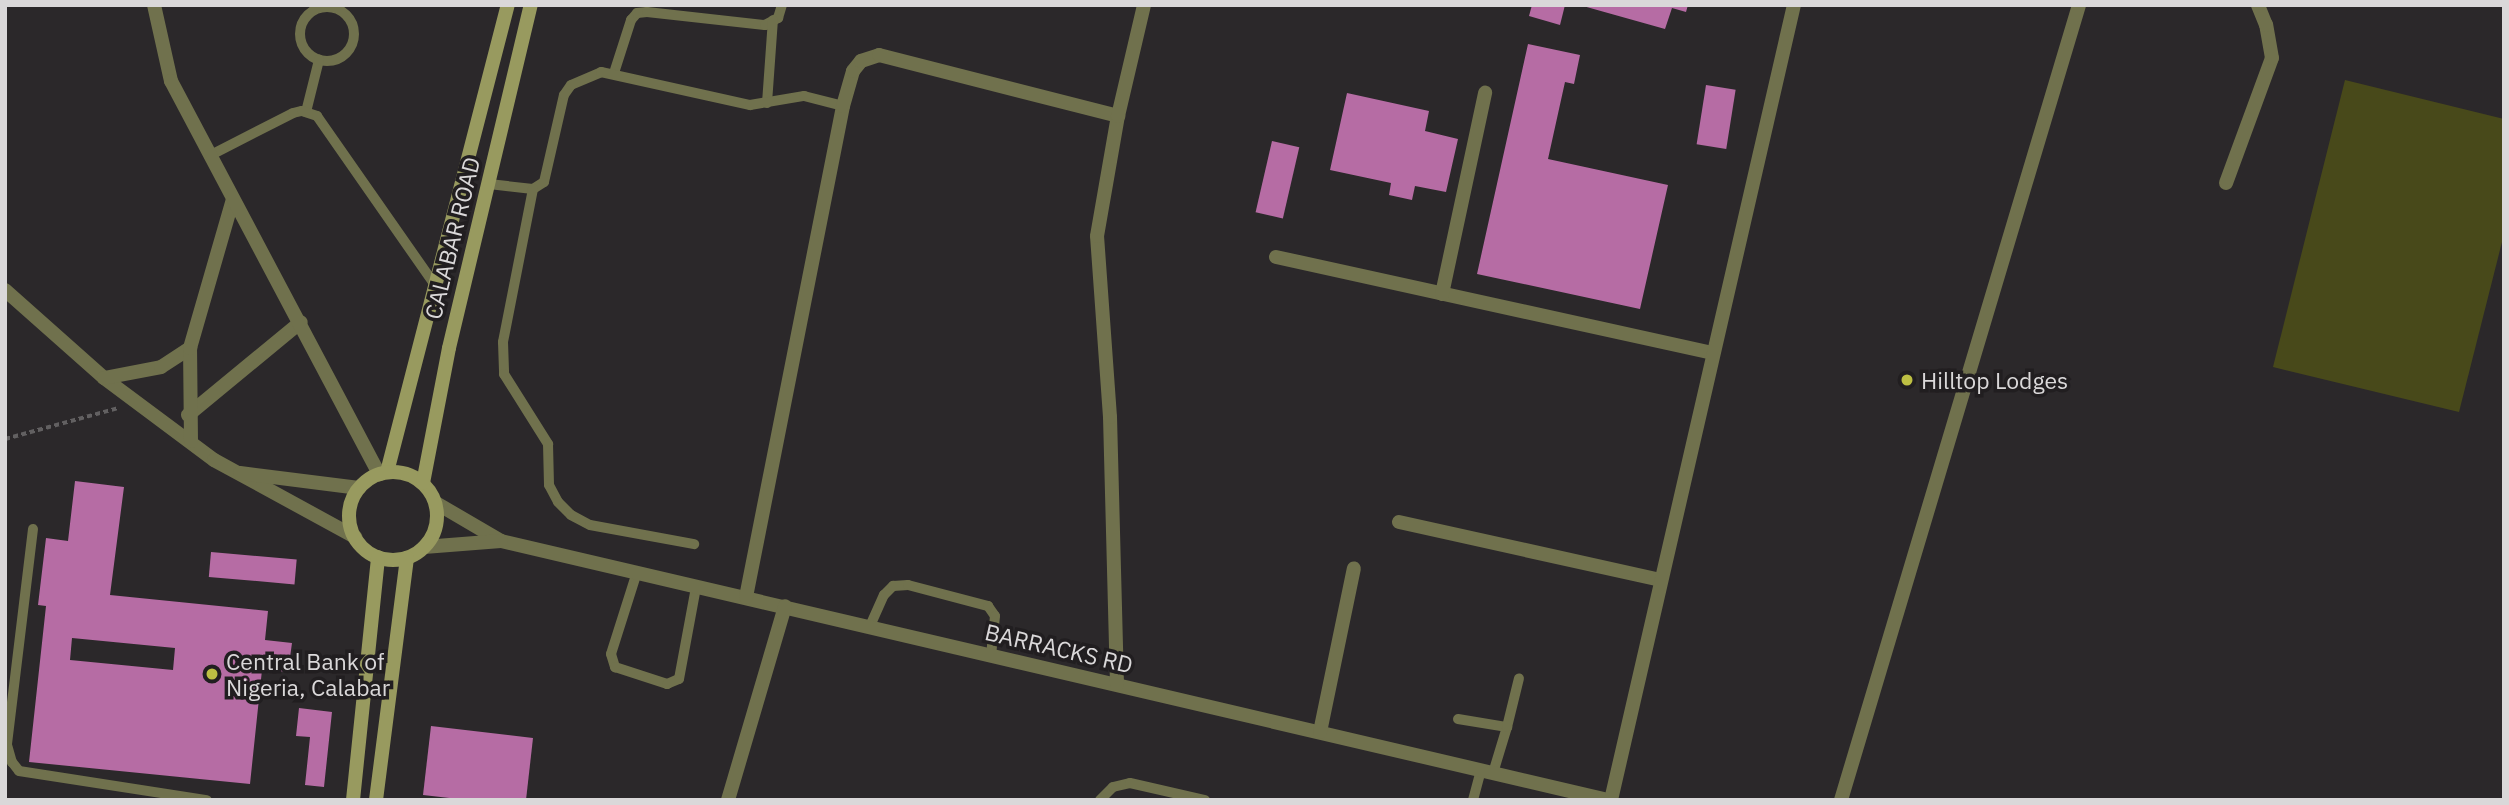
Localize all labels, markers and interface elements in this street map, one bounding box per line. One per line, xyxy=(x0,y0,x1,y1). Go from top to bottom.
street label: CALABAR ROAD xyxy=(419,154,485,322)
place label: Hilltop Lodges xyxy=(1921,366,2068,394)
marker: Hilltop Lodges xyxy=(1899,372,1915,388)
street label: BARRACKS RD xyxy=(982,618,1136,678)
place label: Central Bank of Nigeria, Calabar xyxy=(226,647,390,701)
marker: Central Bank of Nigeria, Calabar xyxy=(204,666,220,682)

